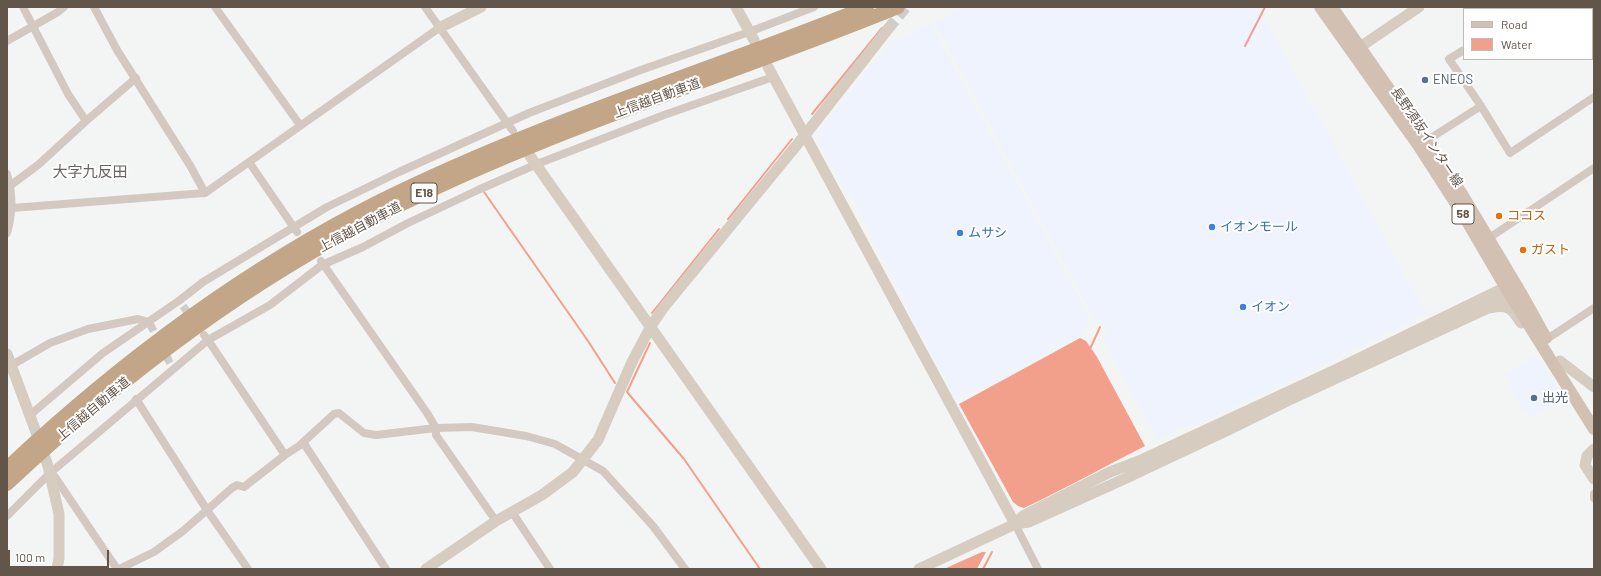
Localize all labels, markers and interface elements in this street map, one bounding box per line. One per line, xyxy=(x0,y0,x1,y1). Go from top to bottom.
legend xyxy=(1463,8,1593,60)
text: Road xyxy=(1501,17,1528,31)
text: Water xyxy=(1501,37,1532,51)
place label: ENEOS xyxy=(1433,72,1473,88)
street label: 上信越自動車道 xyxy=(612,75,702,121)
marker: ENEOS xyxy=(1420,75,1430,85)
street label: 長野須坂インター線 xyxy=(1388,84,1466,190)
district label: 大字九反田 xyxy=(53,163,127,181)
road number: E18 xyxy=(411,183,437,203)
street label: 上信越自動車道 xyxy=(316,199,404,255)
road number: 58 xyxy=(1452,204,1474,224)
place label: ココス xyxy=(1507,208,1546,224)
marker: ココス xyxy=(1494,211,1504,221)
place label: イオンモール xyxy=(1220,219,1298,235)
marker: イオンモール xyxy=(1207,222,1217,232)
place label: ムサシ xyxy=(968,225,1007,241)
marker: ムサシ xyxy=(955,228,965,238)
place label: ガスト xyxy=(1531,242,1570,258)
marker: ガスト xyxy=(1518,245,1528,255)
place label: イオン xyxy=(1251,299,1290,315)
marker: イオン xyxy=(1238,302,1248,312)
street label: 上信越自動車道 xyxy=(53,374,133,444)
place label: 出光 xyxy=(1542,390,1568,406)
marker: 出光 xyxy=(1529,393,1539,403)
scale bar xyxy=(10,542,111,568)
text: 100 m xyxy=(15,550,45,564)

